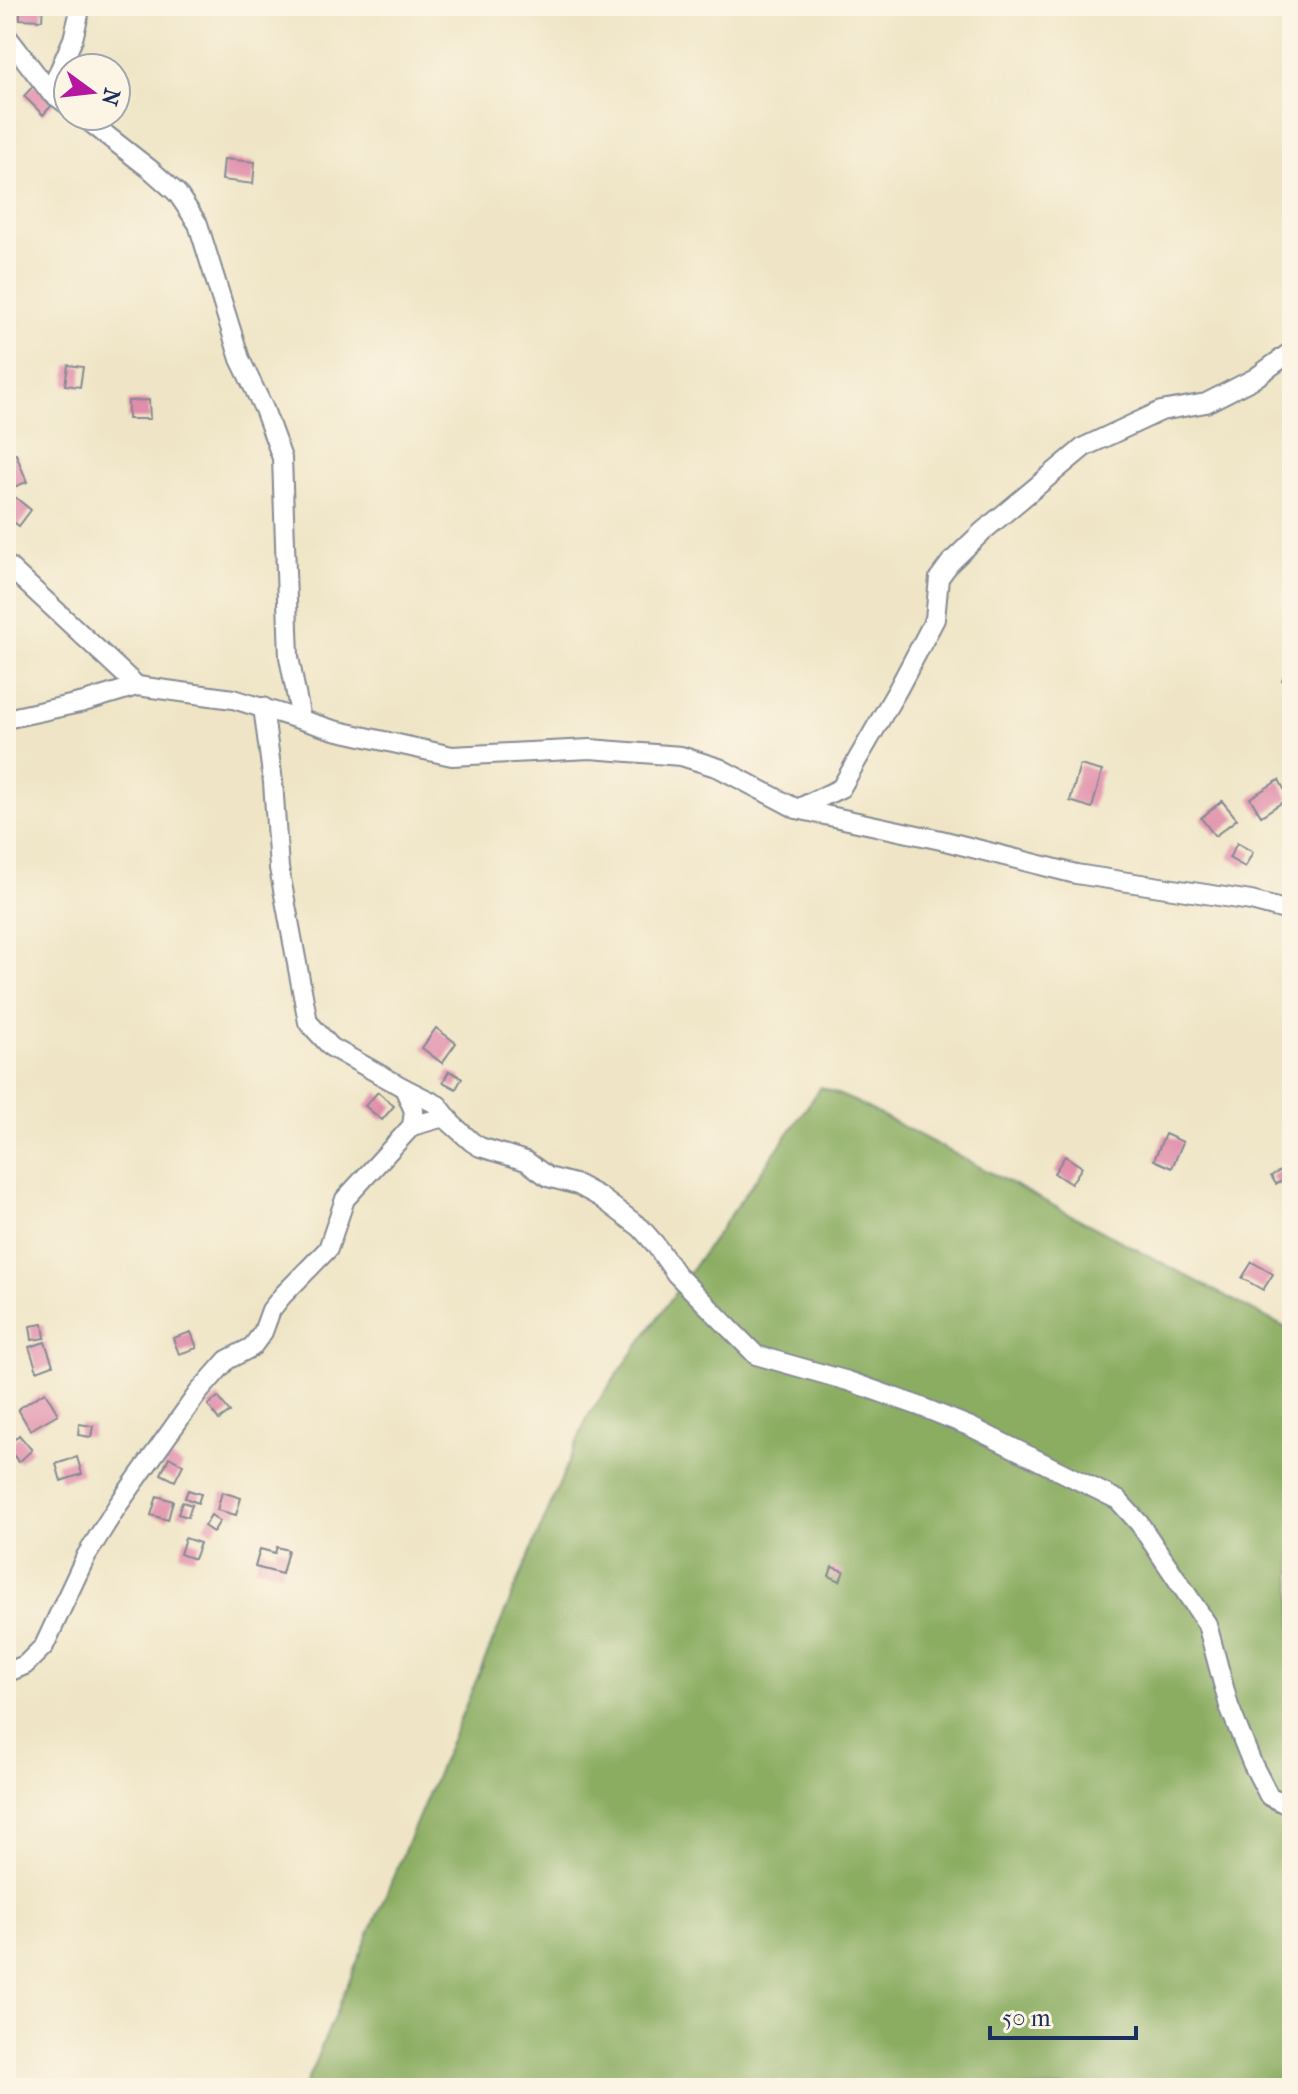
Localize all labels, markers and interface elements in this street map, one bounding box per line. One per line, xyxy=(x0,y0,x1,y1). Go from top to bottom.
north arrow xyxy=(52,52,132,132)
text: N xyxy=(96,85,125,109)
scale bar xyxy=(990,1990,1136,2040)
text: 50 m xyxy=(1002,2004,1051,2032)

